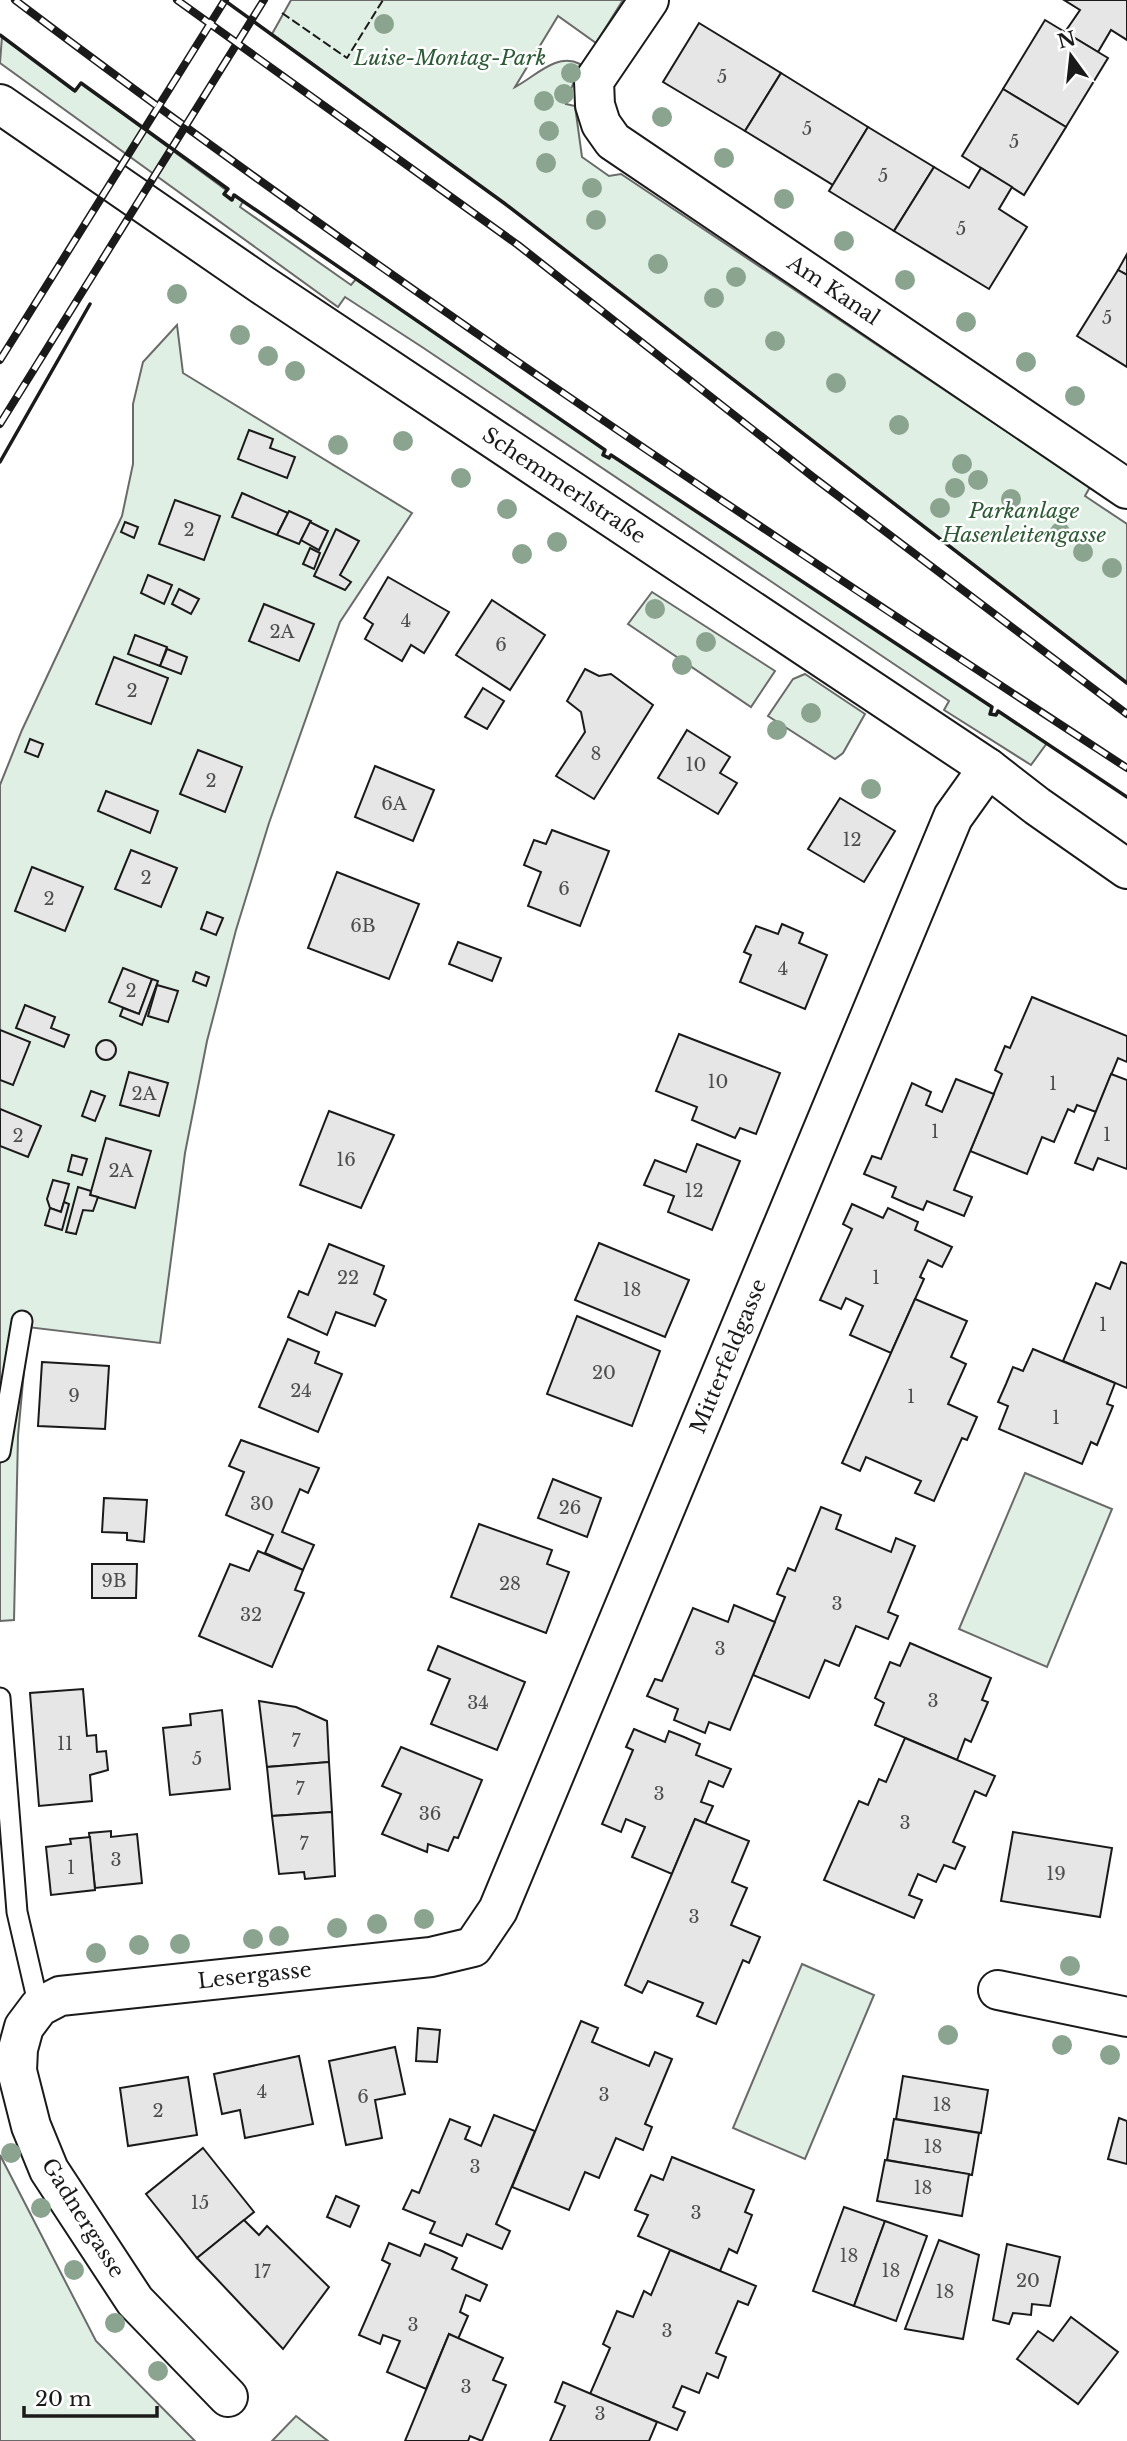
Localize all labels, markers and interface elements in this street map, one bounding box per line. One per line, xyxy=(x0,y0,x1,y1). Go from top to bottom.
north arrow xyxy=(1036,21,1106,91)
text: N xyxy=(1055,27,1078,53)
park label: Luise-Montag-Park xyxy=(353,45,546,71)
house number: 5 xyxy=(717,66,727,88)
house number: 5 xyxy=(802,118,812,140)
house number: 5 xyxy=(1009,131,1019,153)
house number: 5 xyxy=(878,165,888,187)
house number: 5 xyxy=(956,218,966,240)
street label: Am Kanal xyxy=(782,249,885,331)
house number: 5 xyxy=(1102,307,1112,329)
street label: Schemmerlstraße xyxy=(477,422,651,549)
park label: Parkanlage Hasenleitengasse xyxy=(941,498,1106,548)
house number: 2 xyxy=(183,519,195,541)
house number: 4 xyxy=(401,610,411,632)
house number: 2A xyxy=(270,621,296,643)
house number: 6 xyxy=(495,634,507,656)
house number: 2 xyxy=(126,680,138,702)
house number: 8 xyxy=(591,743,601,765)
house number: 10 xyxy=(686,754,706,776)
house number: 2 xyxy=(205,770,217,792)
house number: 6A xyxy=(381,793,408,815)
house number: 12 xyxy=(842,829,862,851)
house number: 2 xyxy=(140,867,152,889)
house number: 6 xyxy=(558,878,570,900)
house number: 2 xyxy=(43,888,55,910)
house number: 6B xyxy=(350,915,376,937)
house number: 4 xyxy=(778,958,788,980)
house number: 2 xyxy=(125,980,137,1002)
house number: 10 xyxy=(708,1071,728,1093)
house number: 1 xyxy=(1049,1073,1057,1095)
house number: 2A xyxy=(132,1083,158,1105)
house number: 1 xyxy=(931,1121,939,1143)
house number: 1 xyxy=(1103,1124,1111,1146)
house number: 2 xyxy=(12,1125,24,1147)
house number: 16 xyxy=(336,1149,356,1171)
house number: 2A xyxy=(109,1160,135,1182)
house number: 12 xyxy=(684,1180,704,1202)
house number: 22 xyxy=(337,1267,359,1289)
house number: 1 xyxy=(872,1267,880,1289)
street label: Mitterfeldgasse xyxy=(685,1275,772,1437)
house number: 18 xyxy=(623,1279,641,1301)
house number: 1 xyxy=(1099,1314,1107,1336)
house number: 20 xyxy=(592,1362,616,1384)
house number: 24 xyxy=(290,1380,312,1402)
house number: 9 xyxy=(68,1385,80,1407)
house number: 1 xyxy=(907,1386,915,1408)
house number: 1 xyxy=(1052,1407,1060,1429)
house number: 30 xyxy=(250,1493,274,1515)
house number: 26 xyxy=(559,1497,581,1519)
house number: 9B xyxy=(101,1570,127,1592)
house number: 28 xyxy=(499,1573,521,1595)
house number: 3 xyxy=(831,1593,843,1615)
house number: 32 xyxy=(240,1604,262,1626)
house number: 3 xyxy=(714,1638,726,1660)
house number: 3 xyxy=(927,1690,939,1712)
house number: 34 xyxy=(467,1692,489,1714)
house number: 7 xyxy=(291,1730,301,1752)
house number: 11 xyxy=(57,1733,73,1755)
house number: 5 xyxy=(192,1748,202,1770)
house number: 7 xyxy=(295,1778,305,1800)
house number: 3 xyxy=(653,1783,665,1805)
house number: 36 xyxy=(419,1803,441,1825)
house number: 3 xyxy=(899,1812,911,1834)
house number: 7 xyxy=(299,1833,309,1855)
house number: 3 xyxy=(110,1849,122,1871)
house number: 1 xyxy=(67,1857,75,1879)
house number: 19 xyxy=(1046,1863,1066,1885)
house number: 3 xyxy=(688,1906,700,1928)
street label: Lesergasse xyxy=(197,1957,313,1994)
house number: 4 xyxy=(257,2081,267,2103)
house number: 3 xyxy=(598,2084,610,2106)
house number: 6 xyxy=(357,2086,369,2108)
house number: 18 xyxy=(933,2094,951,2116)
house number: 2 xyxy=(152,2100,164,2122)
house number: 18 xyxy=(924,2136,942,2158)
street label: Gadnergasse xyxy=(36,2153,130,2283)
house number: 3 xyxy=(469,2156,481,2178)
house number: 18 xyxy=(914,2177,932,2199)
house number: 15 xyxy=(191,2192,209,2214)
house number: 3 xyxy=(690,2202,702,2224)
house number: 18 xyxy=(840,2245,858,2267)
house number: 18 xyxy=(882,2260,900,2282)
house number: 17 xyxy=(253,2261,271,2283)
house number: 20 xyxy=(1016,2270,1040,2292)
house number: 18 xyxy=(936,2281,954,2303)
house number: 3 xyxy=(407,2314,419,2336)
house number: 3 xyxy=(661,2320,673,2342)
scale bar xyxy=(24,2374,158,2418)
house number: 3 xyxy=(460,2376,472,2398)
text: 20 m xyxy=(35,2386,92,2412)
house number: 3 xyxy=(594,2403,606,2425)

